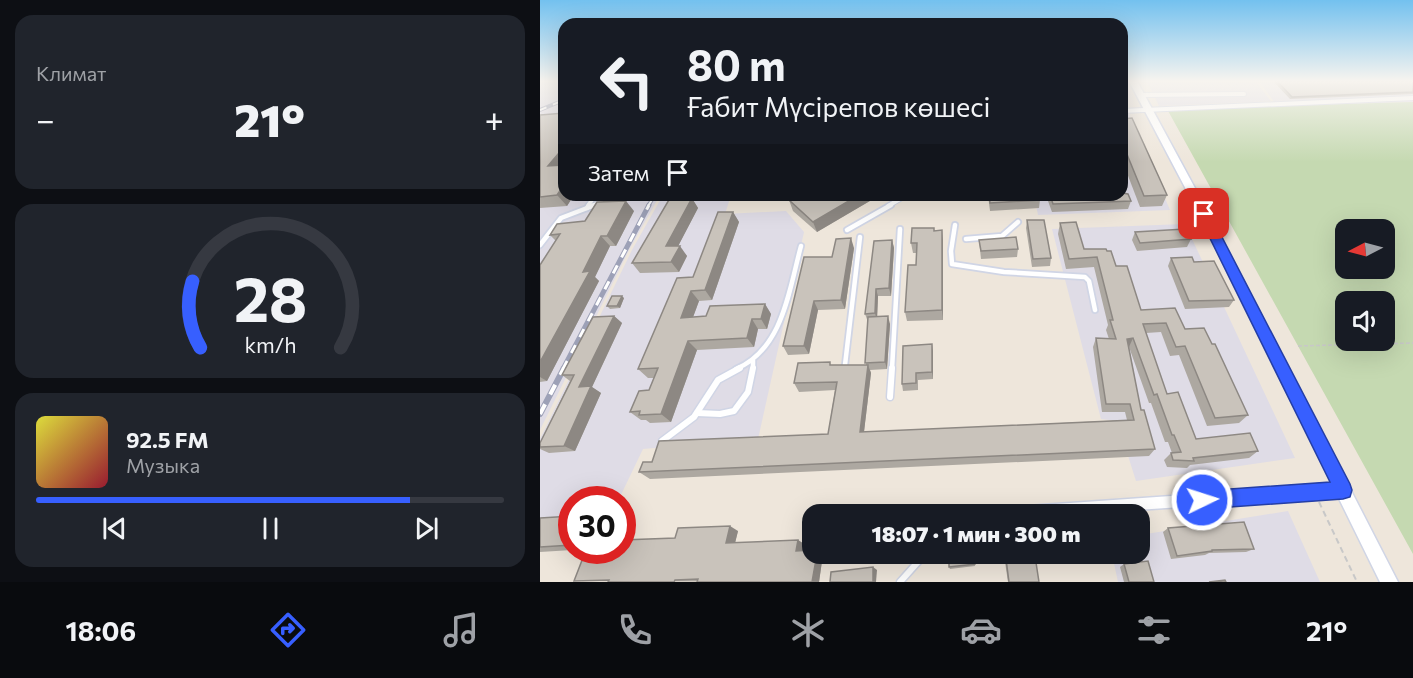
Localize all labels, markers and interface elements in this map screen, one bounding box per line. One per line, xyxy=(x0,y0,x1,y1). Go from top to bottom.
text: 80 m xyxy=(687,38,786,90)
icon: left xyxy=(588,42,666,120)
text: Климат xyxy=(36,61,106,85)
text: Ғабит Мүсірепов көшесі xyxy=(687,90,991,123)
text: 21° xyxy=(234,91,305,146)
text: − xyxy=(36,98,55,139)
text: + xyxy=(485,98,504,139)
icon: arrive xyxy=(661,156,694,189)
text: Затем xyxy=(588,159,649,186)
pin xyxy=(1178,188,1229,239)
icon: arrive xyxy=(1187,197,1220,230)
north arrow xyxy=(1335,219,1395,279)
map controls xyxy=(1335,219,1395,351)
text: 28 xyxy=(233,259,307,335)
button: sound xyxy=(1335,291,1395,351)
text: km/h xyxy=(244,331,296,357)
text: 92.5 FM xyxy=(126,426,209,453)
text: Музыка xyxy=(126,453,200,477)
position arrow xyxy=(1170,468,1234,532)
speed limit sign: 30 xyxy=(558,486,636,564)
icon: previous xyxy=(98,512,131,545)
icon: pause xyxy=(254,512,287,545)
icon: next xyxy=(410,512,443,545)
text: 18:07 · 1 мин · 300 m xyxy=(872,520,1080,547)
icon: directions xyxy=(267,609,309,651)
icon: music xyxy=(440,609,482,651)
icon: phone xyxy=(614,609,656,651)
icon: climate xyxy=(787,609,829,651)
icon: car xyxy=(960,609,1002,651)
icon: filters xyxy=(1133,609,1175,651)
text: 18:06 xyxy=(66,614,136,647)
text: 21° xyxy=(1306,614,1347,647)

